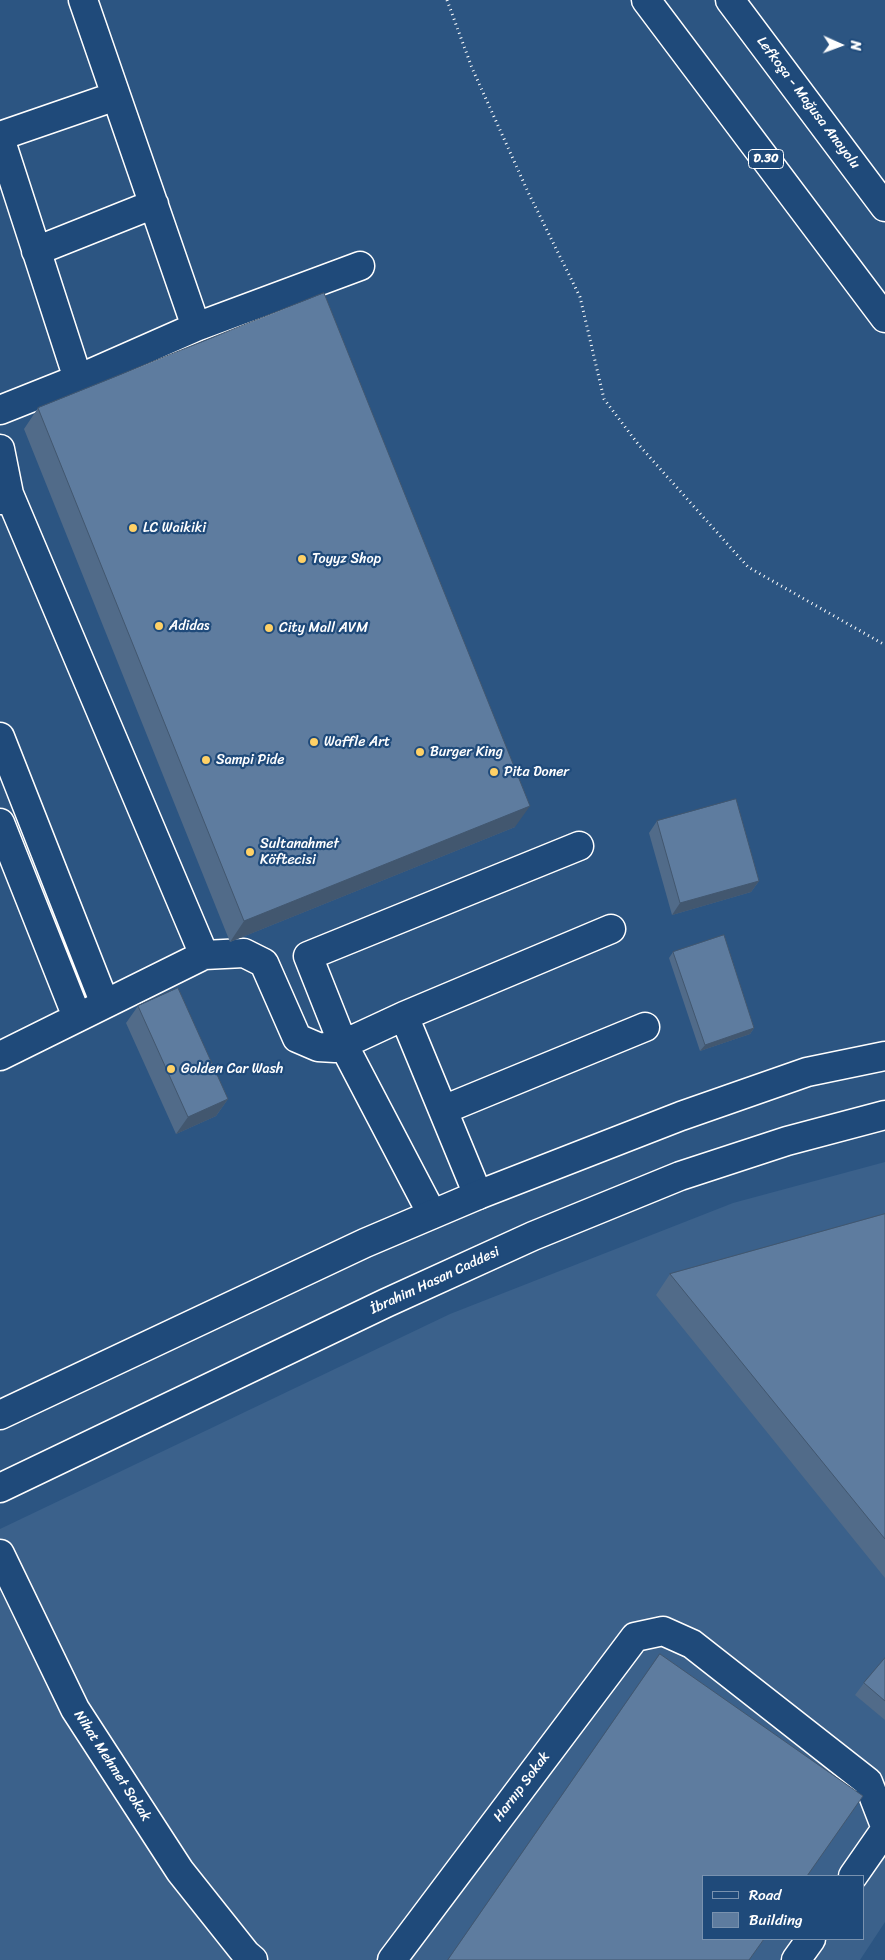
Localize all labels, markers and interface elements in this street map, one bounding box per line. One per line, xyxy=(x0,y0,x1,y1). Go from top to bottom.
north arrow xyxy=(815,20,865,70)
street label: Lefkoşa - Mağusa Anayolu xyxy=(753,33,863,173)
text: N xyxy=(843,40,868,51)
road number: D.30 xyxy=(748,150,784,168)
place label: LC Waikiki xyxy=(143,520,206,536)
marker: LC Waikiki xyxy=(127,522,139,534)
place label: Toyyz Shop xyxy=(312,551,381,567)
marker: Toyyz Shop xyxy=(296,553,308,565)
place label: Adidas xyxy=(169,618,210,634)
marker: Adidas xyxy=(153,620,165,632)
place label: City Mall AVM xyxy=(279,620,368,636)
marker: City Mall AVM xyxy=(263,622,275,634)
place label: Waffle Art xyxy=(324,734,390,750)
marker: Waffle Art xyxy=(308,736,320,748)
place label: Burger King xyxy=(430,744,503,760)
marker: Burger King xyxy=(414,746,426,758)
place label: Sampi Pide xyxy=(216,752,284,768)
marker: Sampi Pide xyxy=(200,754,212,766)
place label: Pita Doner xyxy=(504,764,569,780)
marker: Pita Doner xyxy=(488,766,500,778)
place label: Sultanahmet Köftecisi xyxy=(260,836,339,869)
marker: Sultanahmet Köftecisi xyxy=(244,846,256,858)
place label: Golden Car Wash xyxy=(181,1061,283,1077)
marker: Golden Car Wash xyxy=(165,1063,177,1075)
street label: İbrahim Hasan Caddesi xyxy=(368,1244,502,1318)
street label: Nihat Mehmet Sokak xyxy=(70,1707,154,1825)
street label: Harnıp Sokak xyxy=(490,1749,554,1825)
legend xyxy=(702,1875,865,1940)
text: Road xyxy=(749,1882,781,1908)
text: Building xyxy=(749,1907,803,1933)

